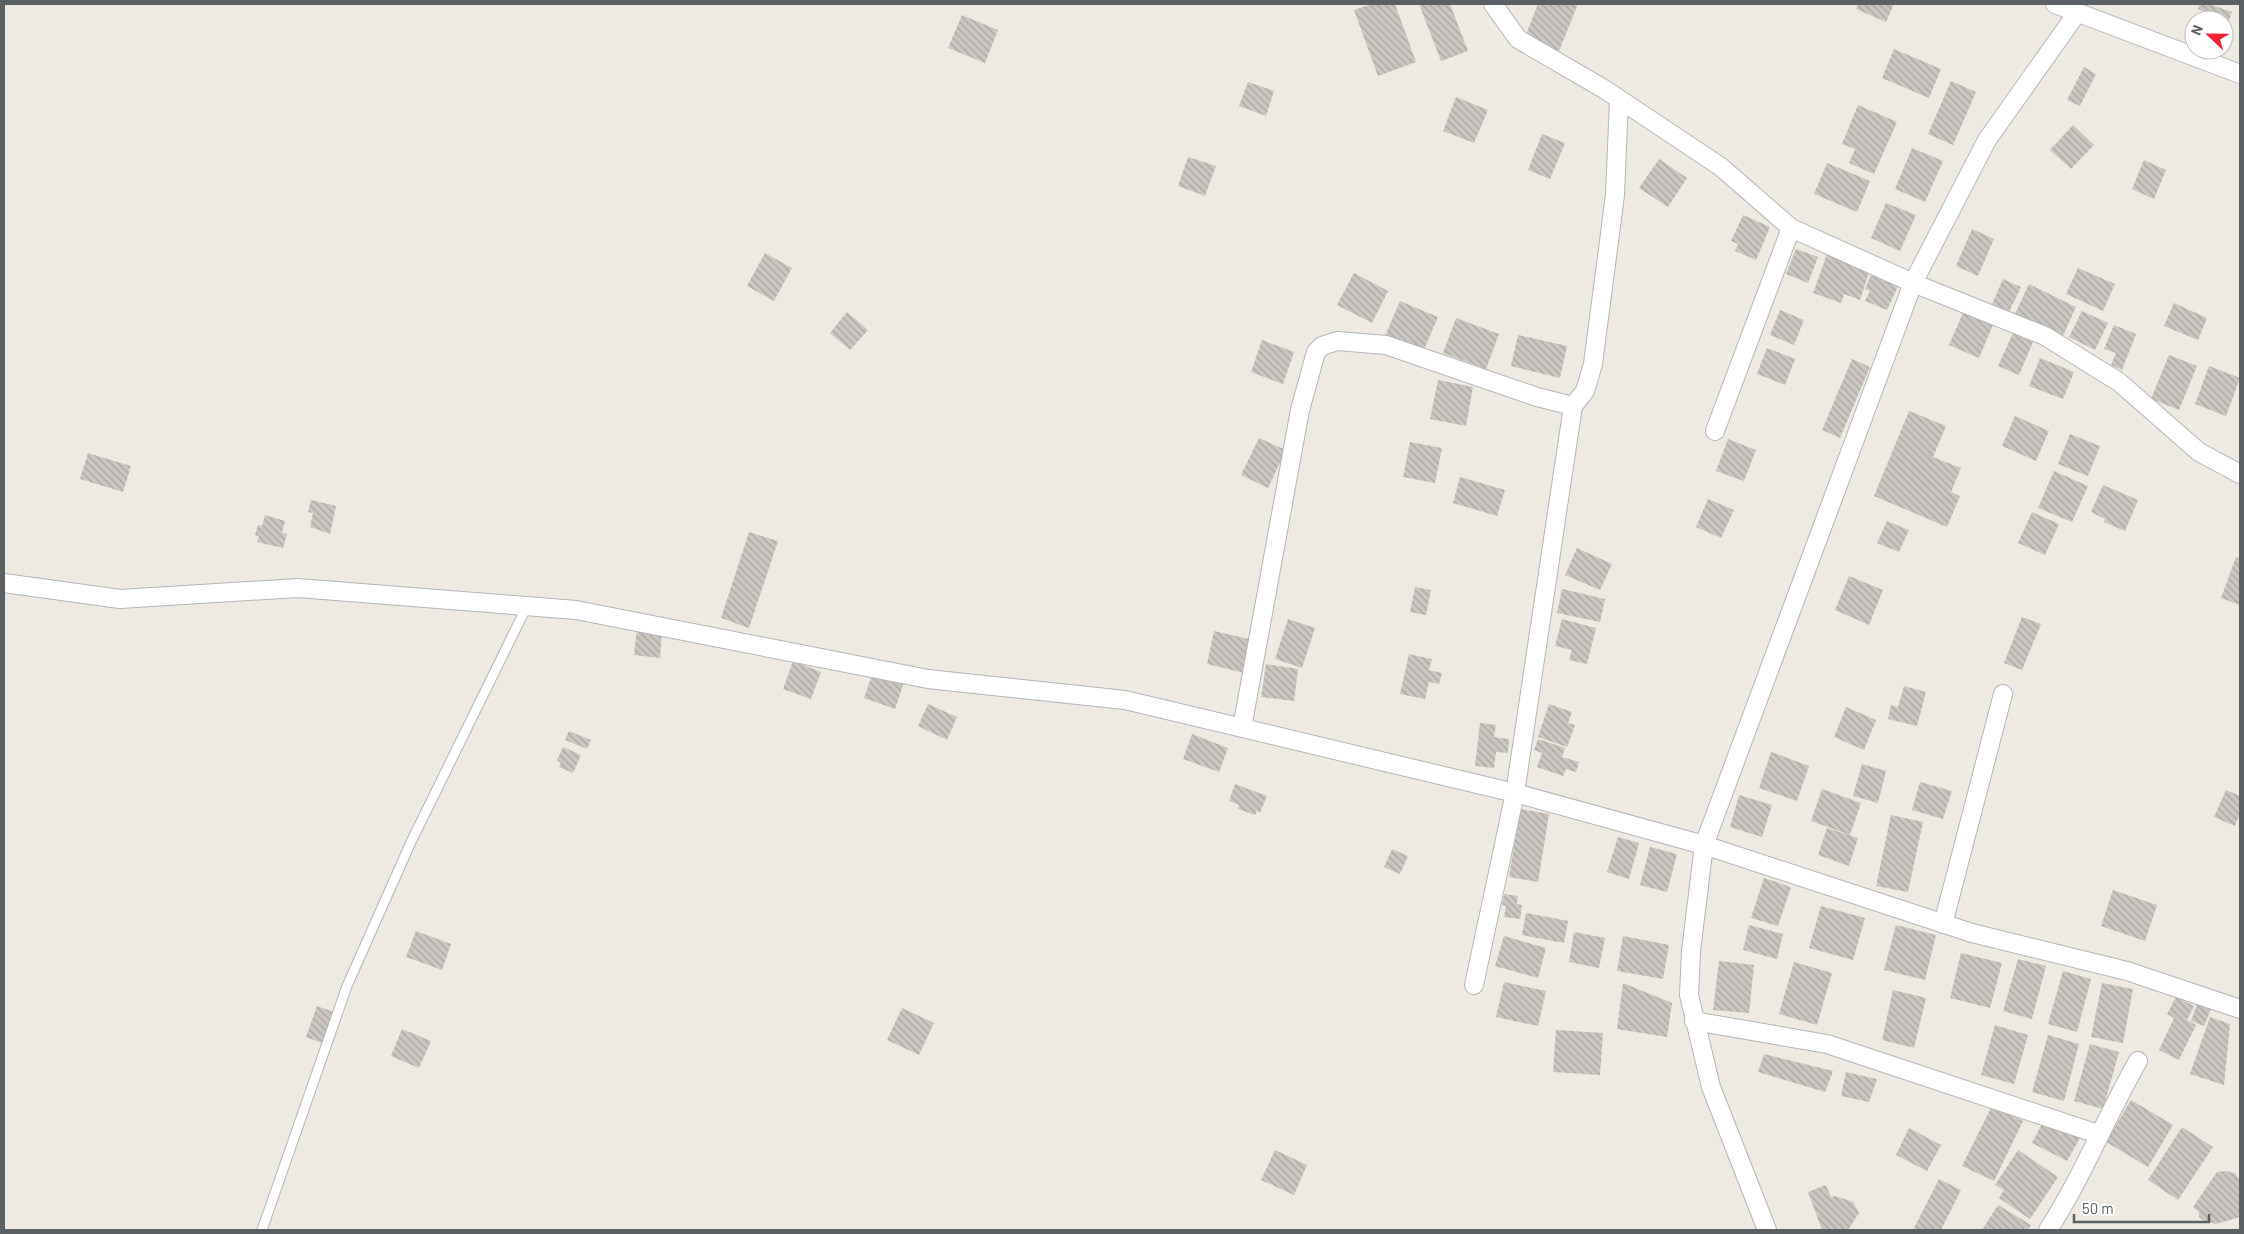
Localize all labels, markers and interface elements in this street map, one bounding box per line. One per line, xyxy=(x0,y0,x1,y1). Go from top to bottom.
north arrow xyxy=(2184,10,2234,60)
text: N xyxy=(2187,22,2206,37)
scale bar xyxy=(2074,1192,2209,1224)
text: 50 m xyxy=(2082,1199,2114,1217)

